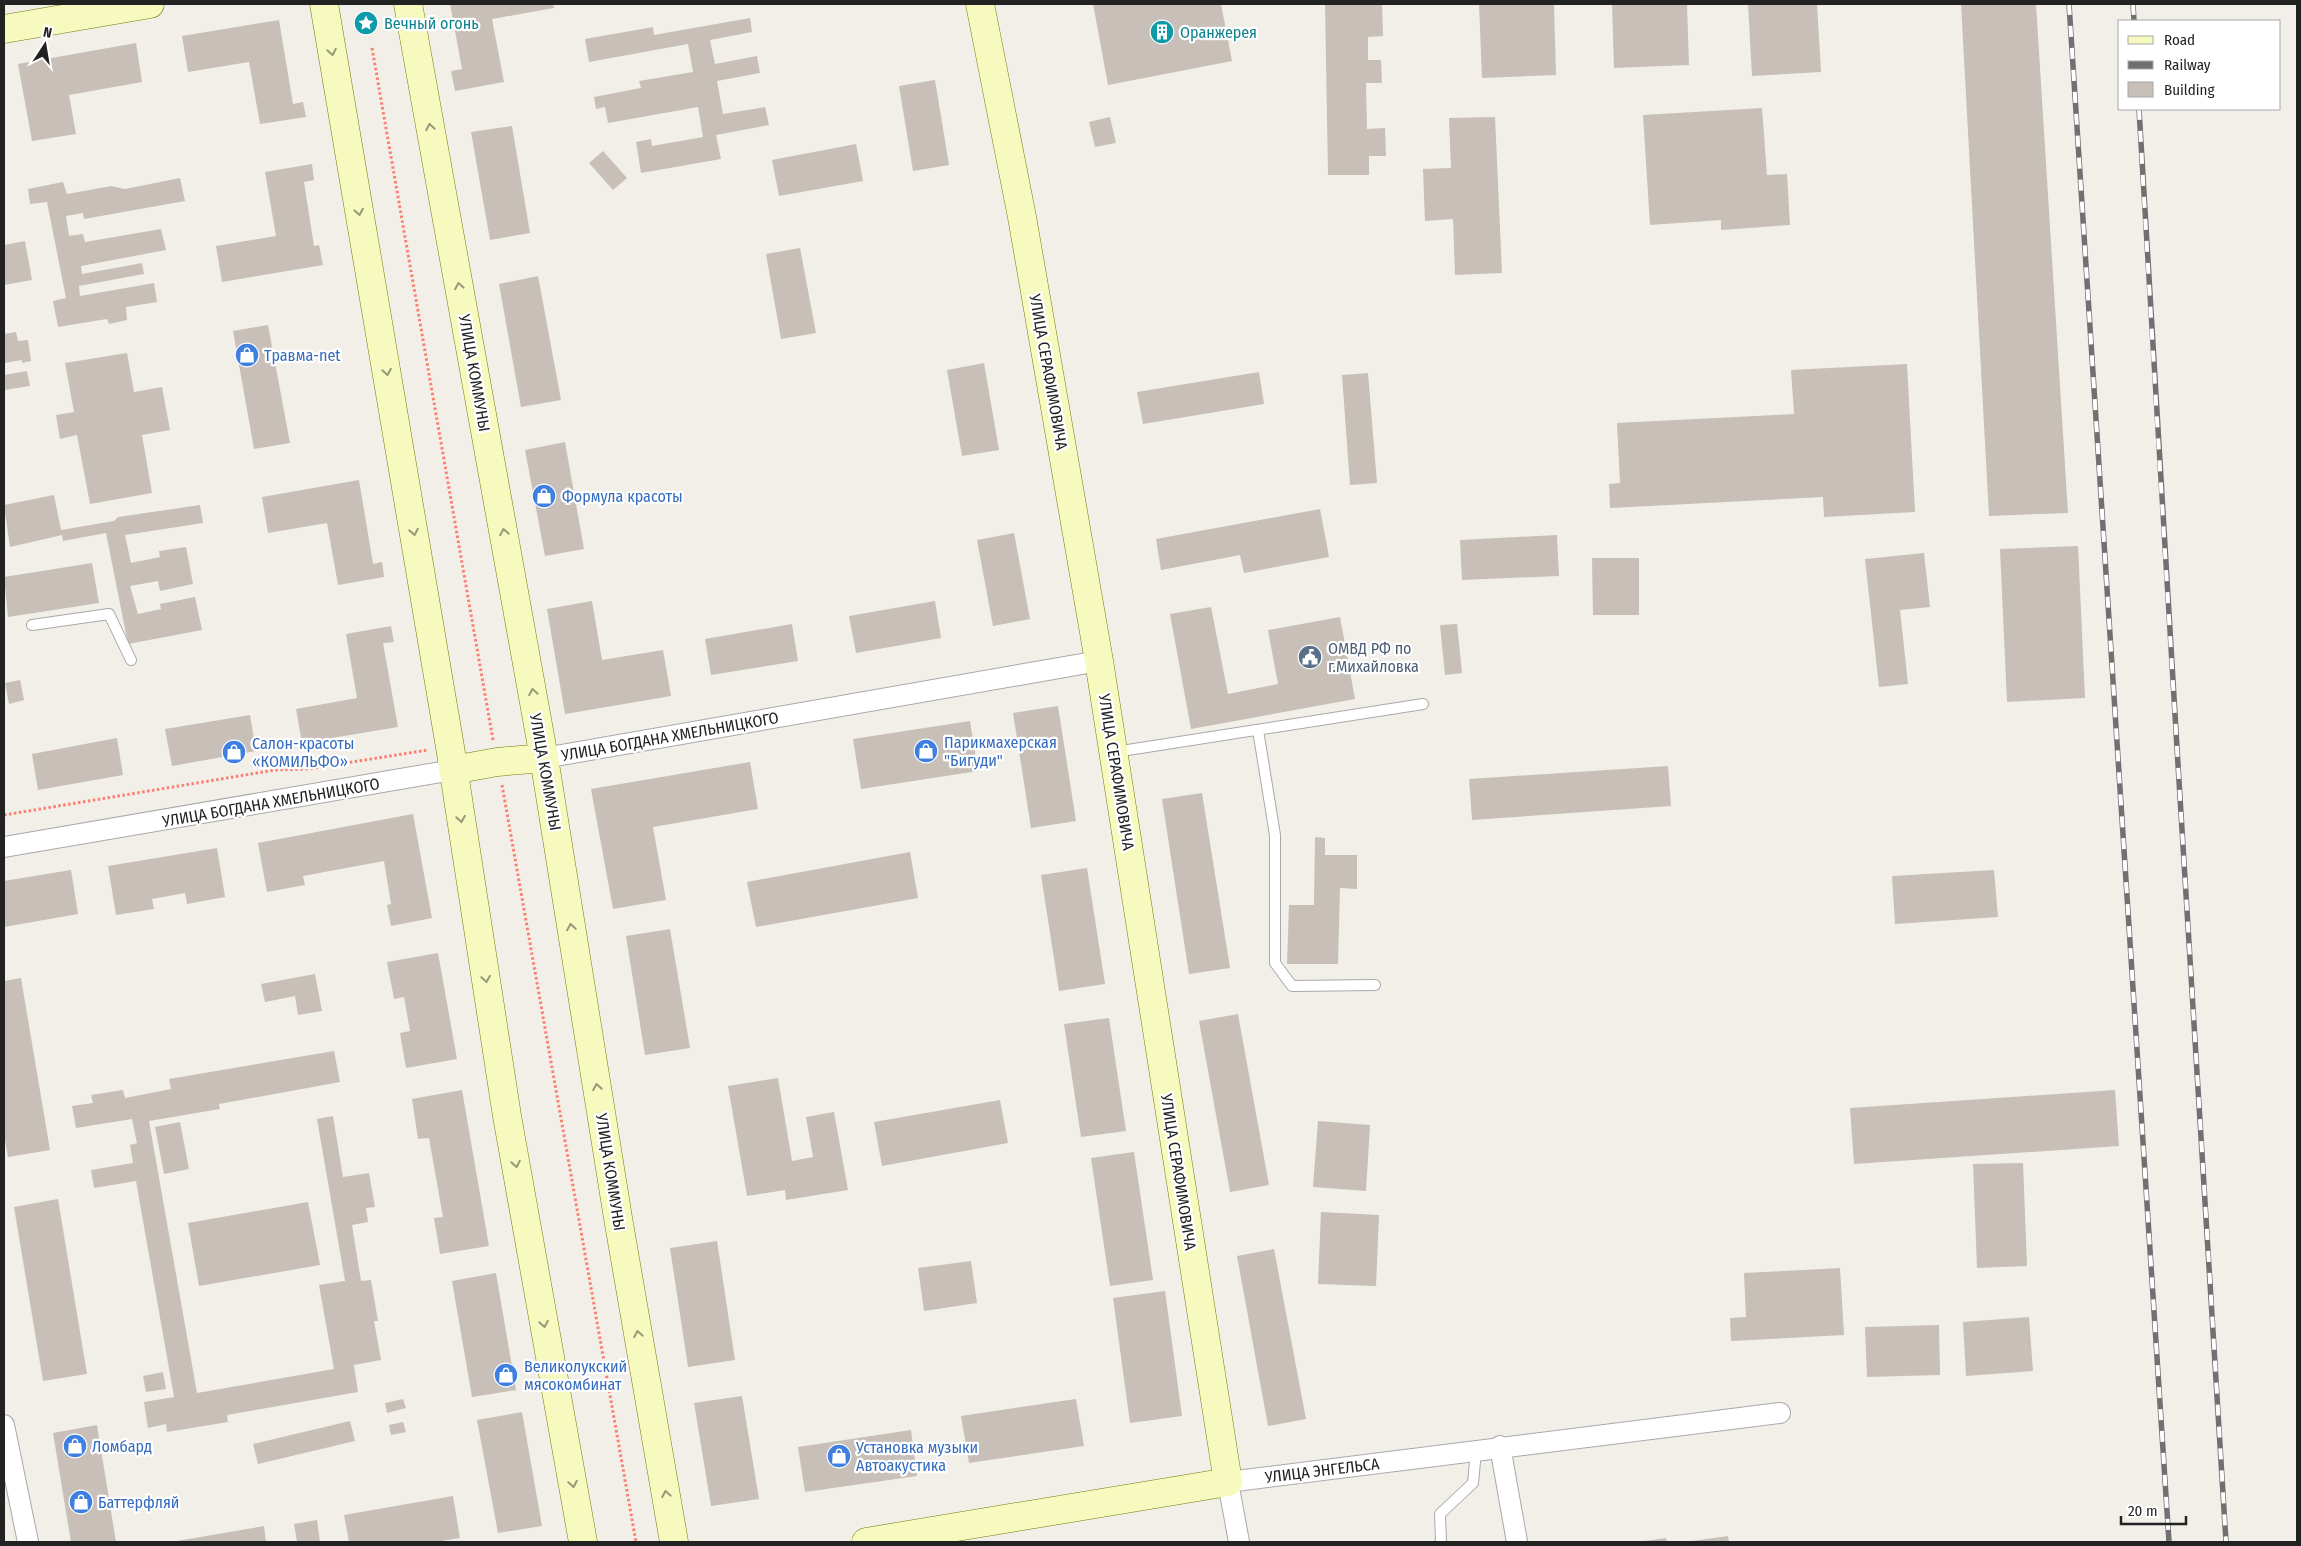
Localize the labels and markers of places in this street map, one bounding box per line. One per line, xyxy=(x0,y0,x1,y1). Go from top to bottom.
place icon: Вечный огонь xyxy=(353,10,379,36)
place label: Вечный огонь xyxy=(384,14,479,33)
building icon: Оранжерея xyxy=(1149,19,1175,45)
place label: Оранжерея xyxy=(1180,23,1257,42)
shop icon: Травма-net xyxy=(234,342,260,368)
place label: Травма-net xyxy=(264,346,341,365)
shop icon: Формула красоты xyxy=(531,483,557,509)
place label: Формула красоты xyxy=(562,487,683,506)
place label: ОМВД РФ по г.Михайловка xyxy=(1328,639,1419,676)
public building icon: ОМВД РФ по г.Михайловка xyxy=(1297,644,1323,670)
place label: Парикмахерская "Бигуди" xyxy=(944,733,1057,770)
place label: Салон-красоты «КОМИЛЬФО» xyxy=(252,734,354,771)
shop icon: Парикмахерская "Бигуди" xyxy=(913,738,939,764)
shop icon: Салон-красоты «КОМИЛЬФО» xyxy=(221,739,247,765)
place label: Великолукский мясокомбинат xyxy=(524,1357,627,1394)
shop icon: Великолукский мясокомбинат xyxy=(493,1362,519,1388)
shop icon: Ломбард xyxy=(62,1433,88,1459)
place label: Ломбард xyxy=(92,1437,152,1456)
place label: Установка музыки Автоакустика xyxy=(855,1438,978,1475)
shop icon: Установка музыки Автоакустика xyxy=(826,1443,852,1469)
shop icon: Баттерфляй xyxy=(68,1489,94,1515)
place label: Баттерфляй xyxy=(98,1493,179,1512)

